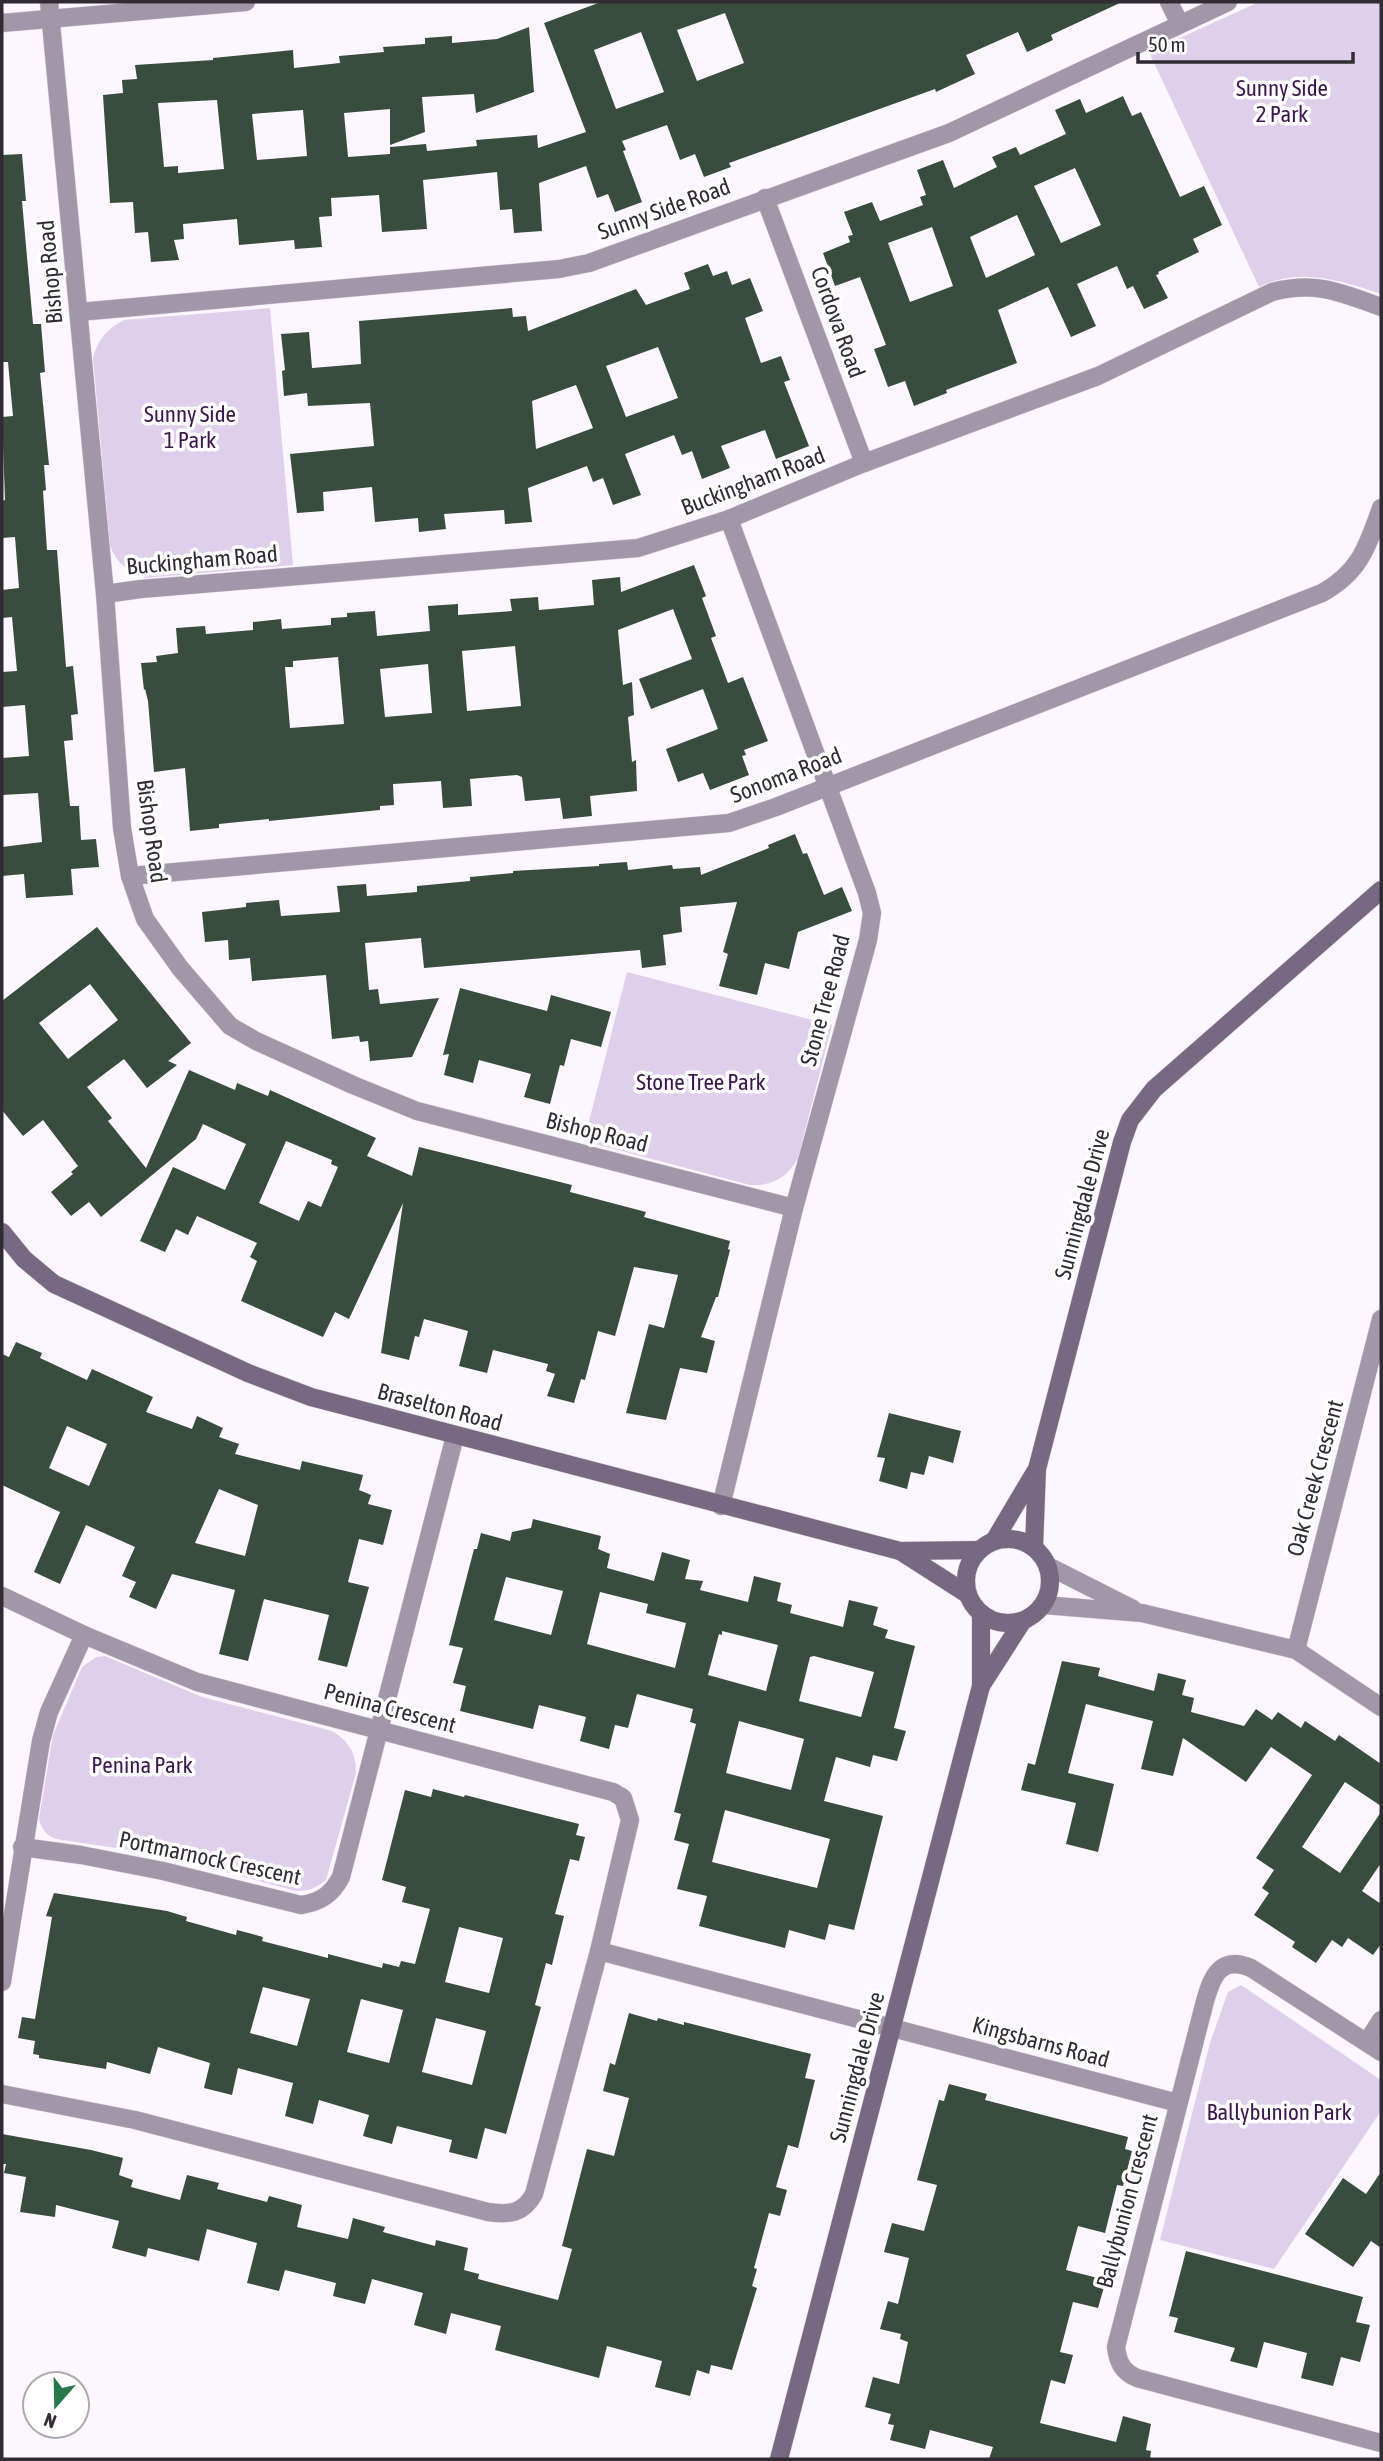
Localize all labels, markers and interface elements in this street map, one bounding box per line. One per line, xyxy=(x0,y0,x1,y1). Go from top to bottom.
scale bar xyxy=(1138,21,1353,65)
text: 50 m xyxy=(1148,32,1186,56)
park label: Sunny Side 2 Park xyxy=(1236,75,1328,127)
street label: Sunny Side Road xyxy=(594,173,734,245)
street label: Bishop Road xyxy=(33,219,67,325)
street label: Cordova Road xyxy=(806,263,870,381)
park label: Sunny Side 1 Park xyxy=(144,401,236,453)
street label: Buckingham Road xyxy=(677,442,829,520)
street label: Buckingham Road xyxy=(125,540,279,580)
street label: Sonoma Road xyxy=(727,742,845,808)
street label: Bishop Road xyxy=(132,778,172,884)
street label: Stone Tree Road xyxy=(795,931,855,1069)
park label: Stone Tree Park xyxy=(636,1069,766,1095)
street label: Bishop Road xyxy=(543,1107,651,1157)
street label: Sunningdale Drive xyxy=(1049,1126,1115,1282)
street label: Braselton Road xyxy=(375,1378,505,1436)
street label: Oak Creek Crescent xyxy=(1282,1397,1348,1559)
street label: Penina Crescent xyxy=(321,1678,459,1738)
park label: Penina Park xyxy=(91,1752,193,1778)
street label: Portmarnock Crescent xyxy=(117,1826,303,1890)
street label: Sunningdale Drive xyxy=(824,1989,890,2145)
street label: Kingsbarns Road xyxy=(970,2011,1112,2073)
park label: Ballybunion Park xyxy=(1206,2099,1352,2125)
street label: Ballybunion Crescent xyxy=(1091,2111,1163,2291)
north arrow xyxy=(21,2370,91,2440)
text: N xyxy=(41,2409,59,2433)

